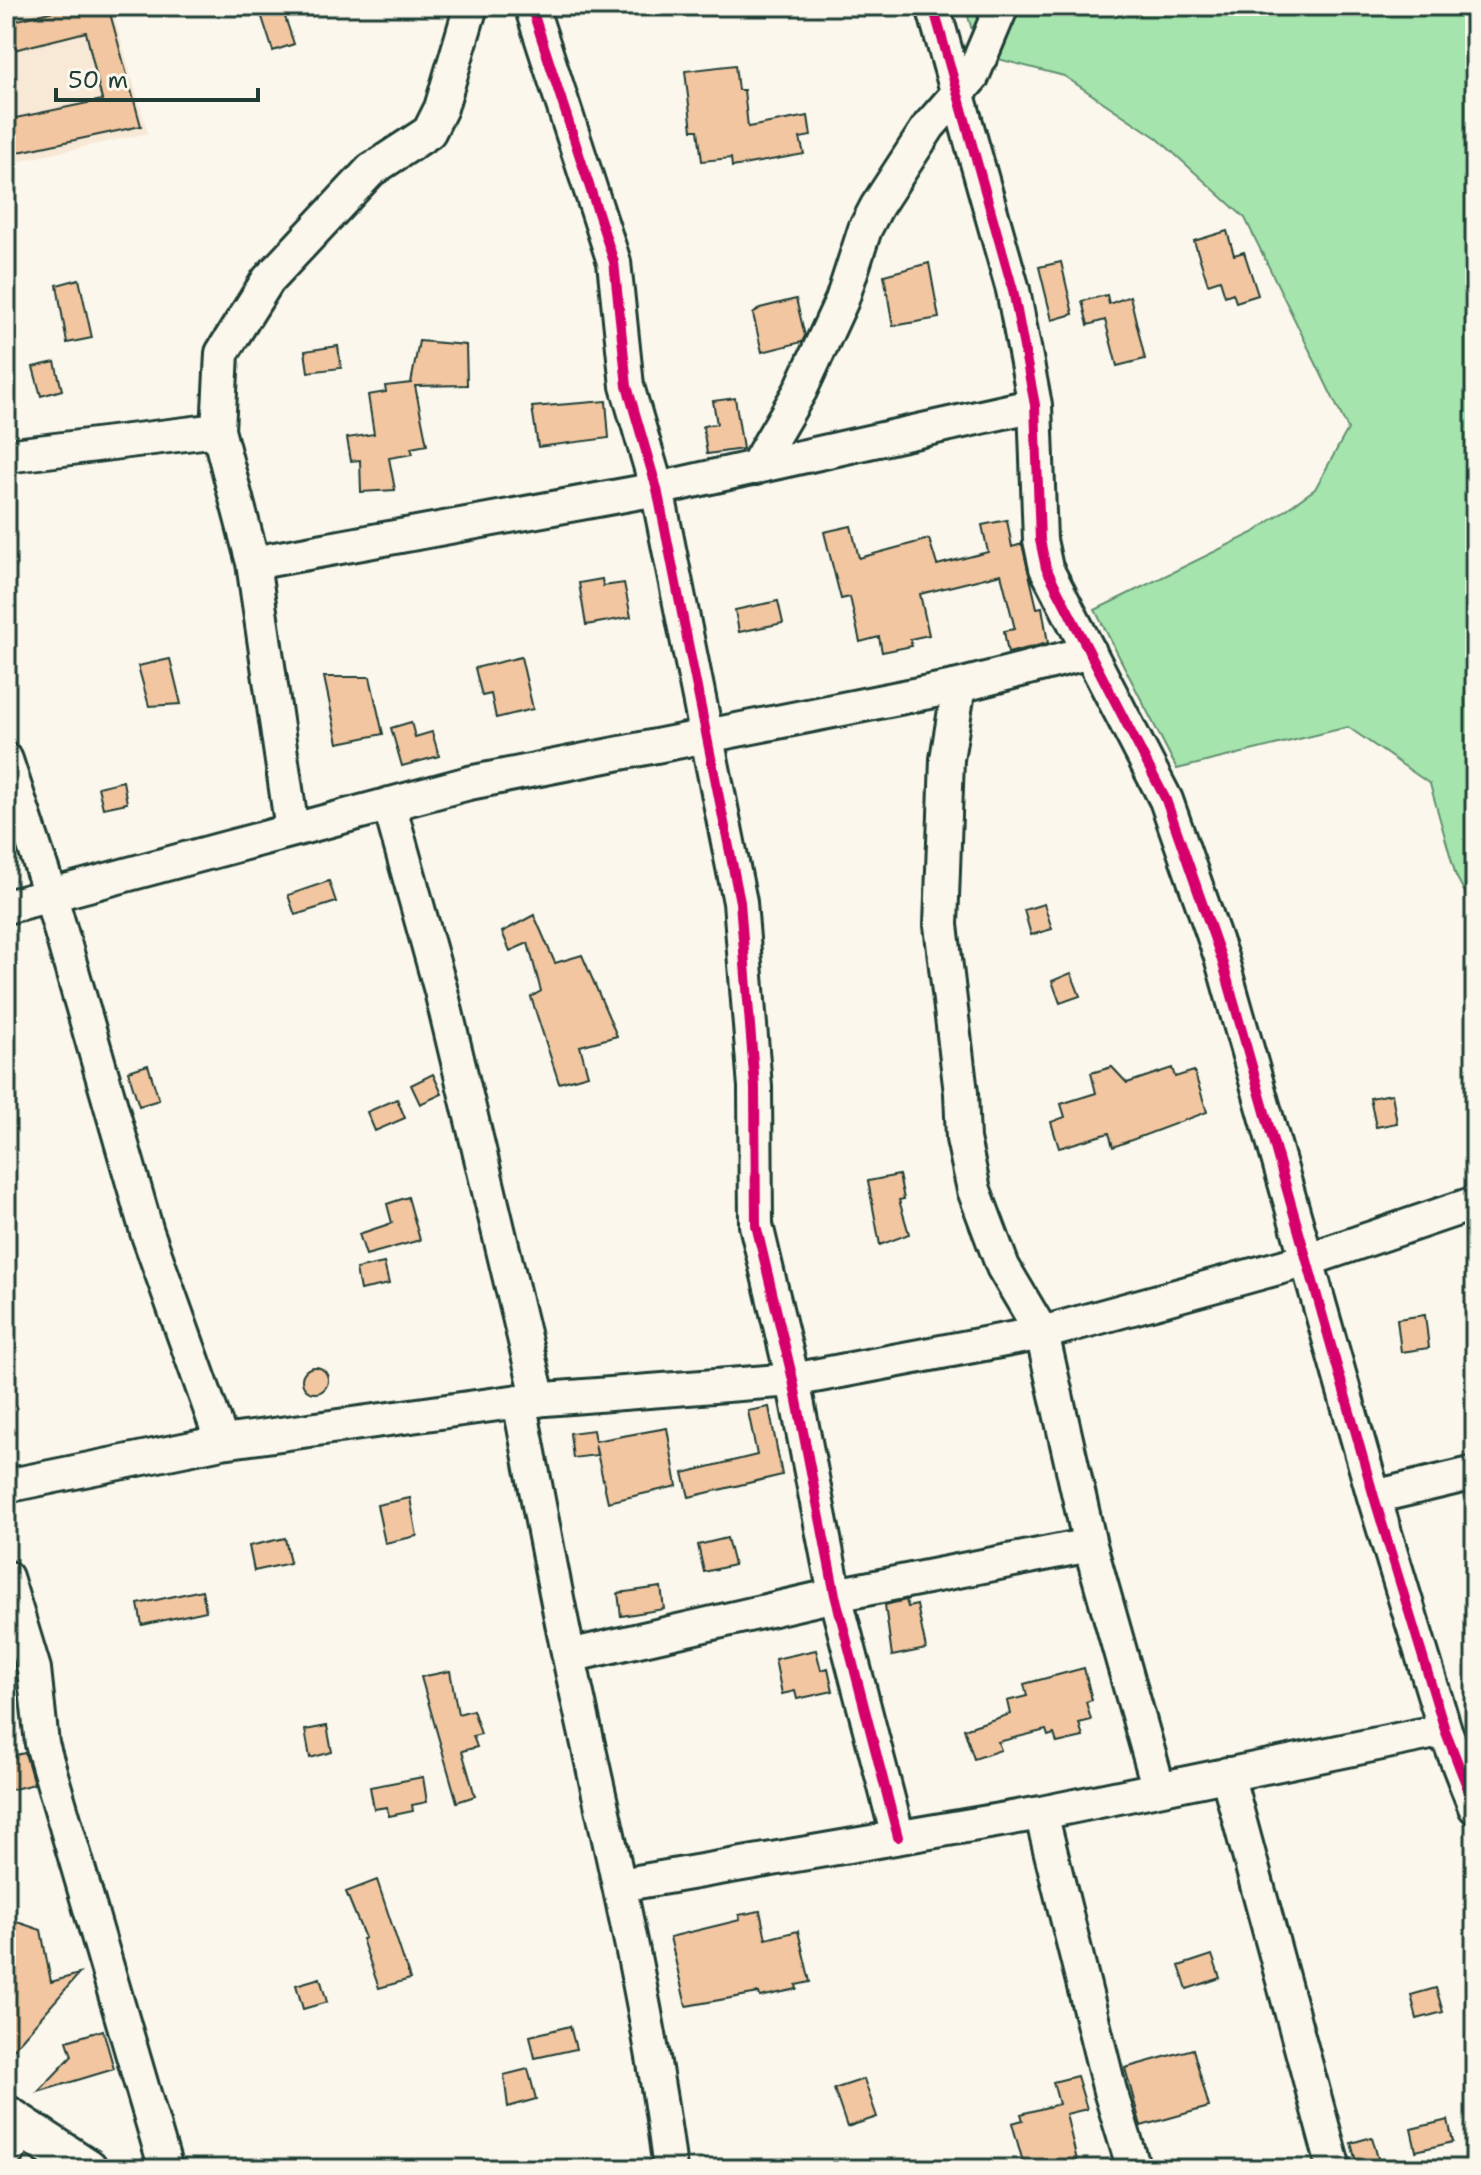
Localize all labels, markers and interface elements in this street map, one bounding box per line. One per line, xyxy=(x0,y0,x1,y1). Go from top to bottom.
scale bar xyxy=(56,52,258,102)
text: 50 m xyxy=(68,64,128,96)

